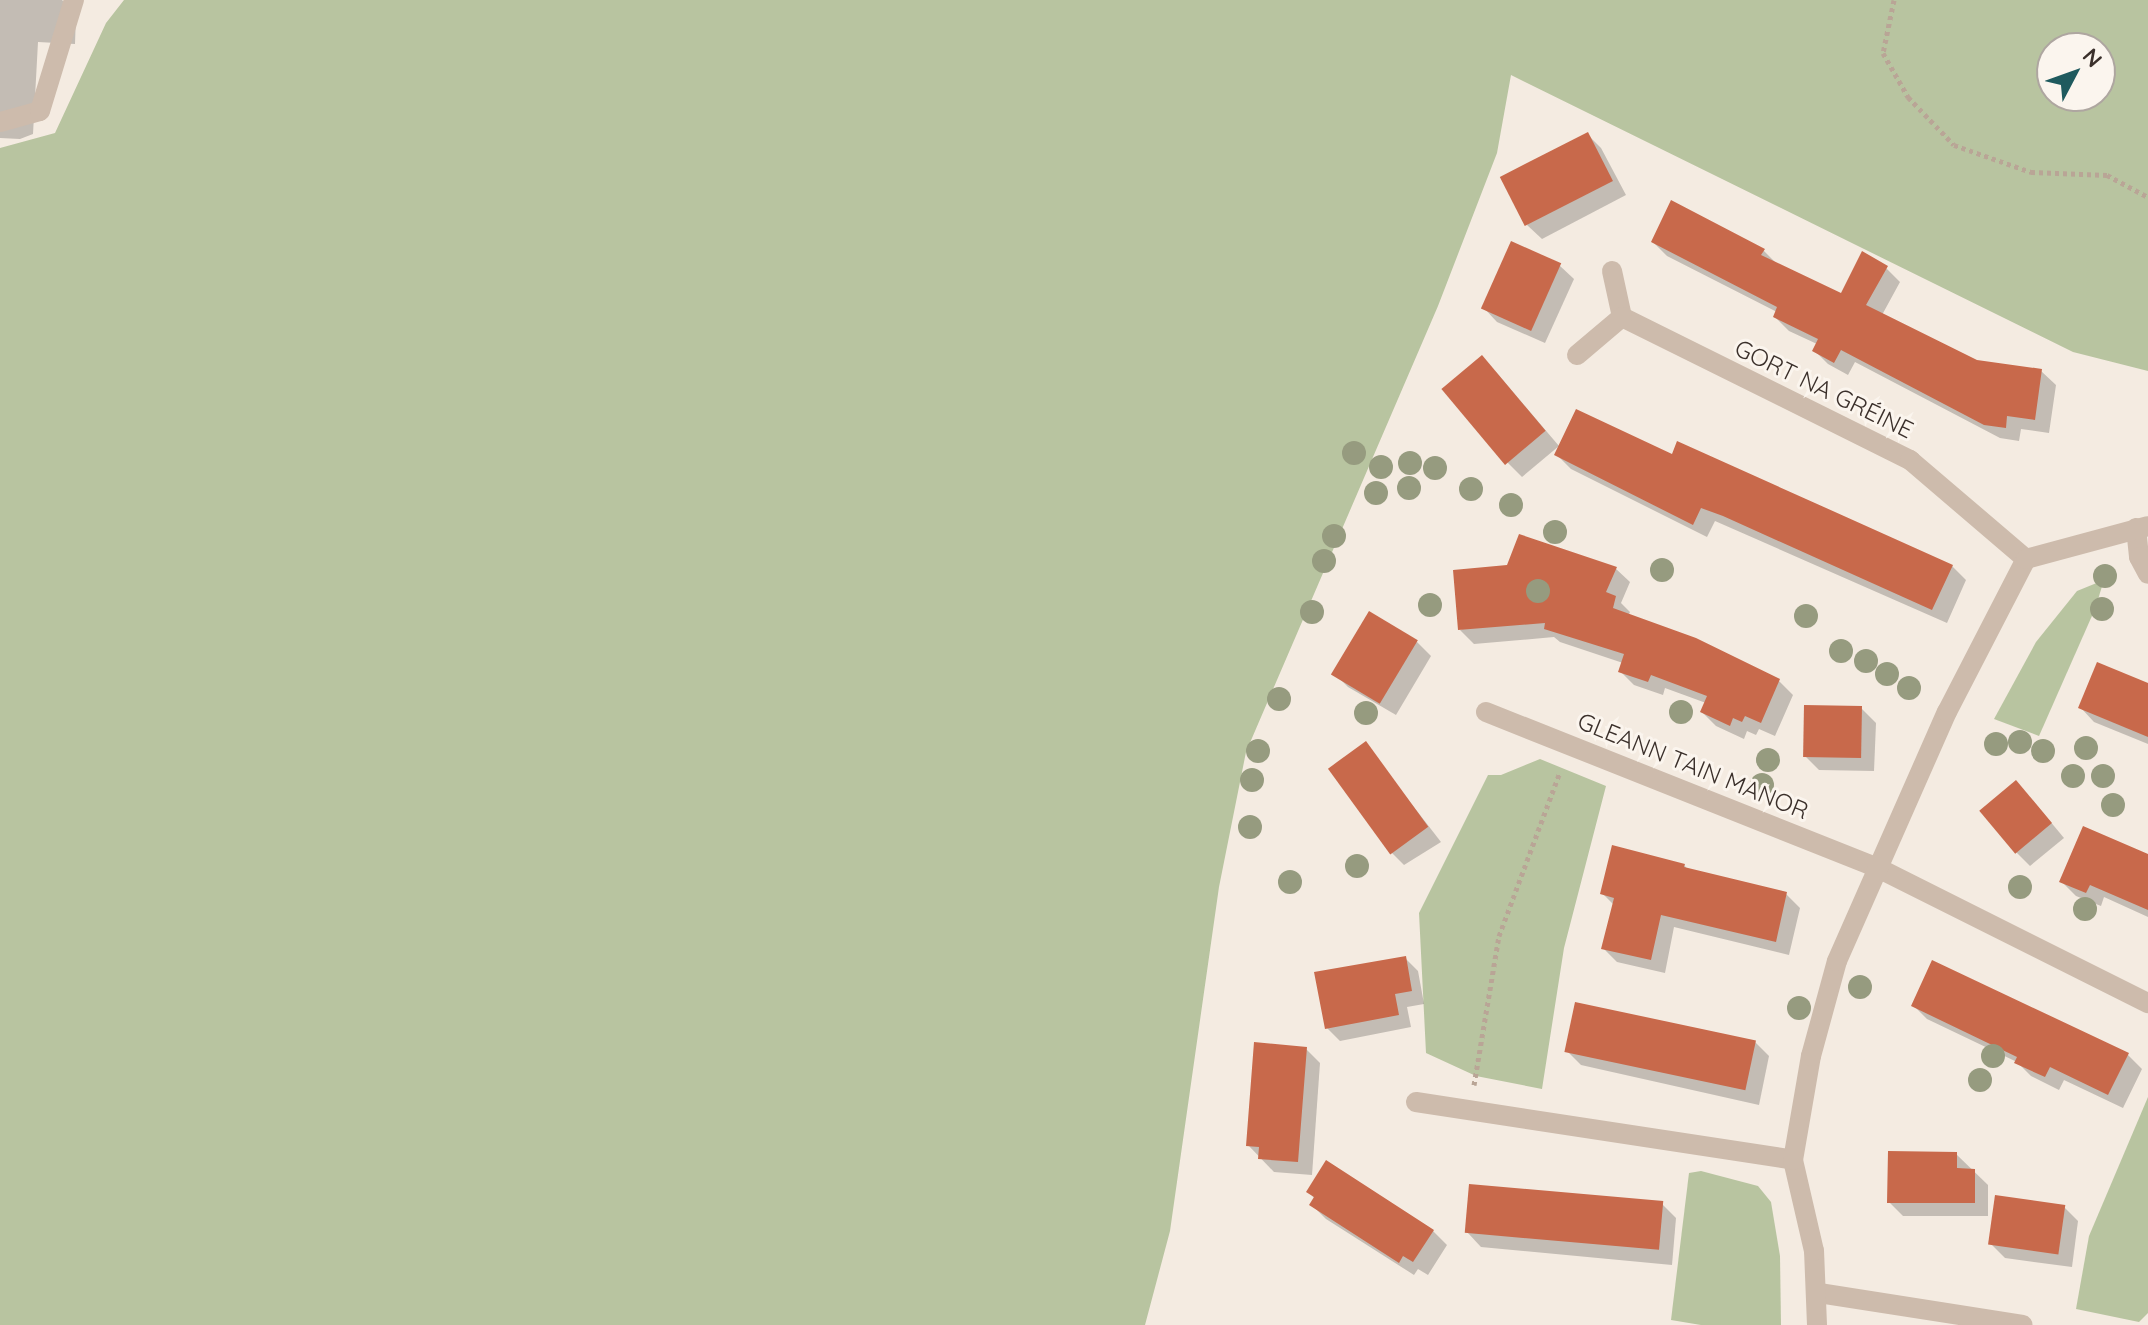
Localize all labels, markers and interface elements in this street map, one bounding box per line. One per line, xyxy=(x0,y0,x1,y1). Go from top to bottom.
north arrow xyxy=(2036,32,2116,112)
text: N xyxy=(2077,42,2108,73)
street label: GORT NA GRÉINE xyxy=(1730,333,1918,445)
street label: GLEANN TAIN MANOR xyxy=(1573,707,1813,825)

